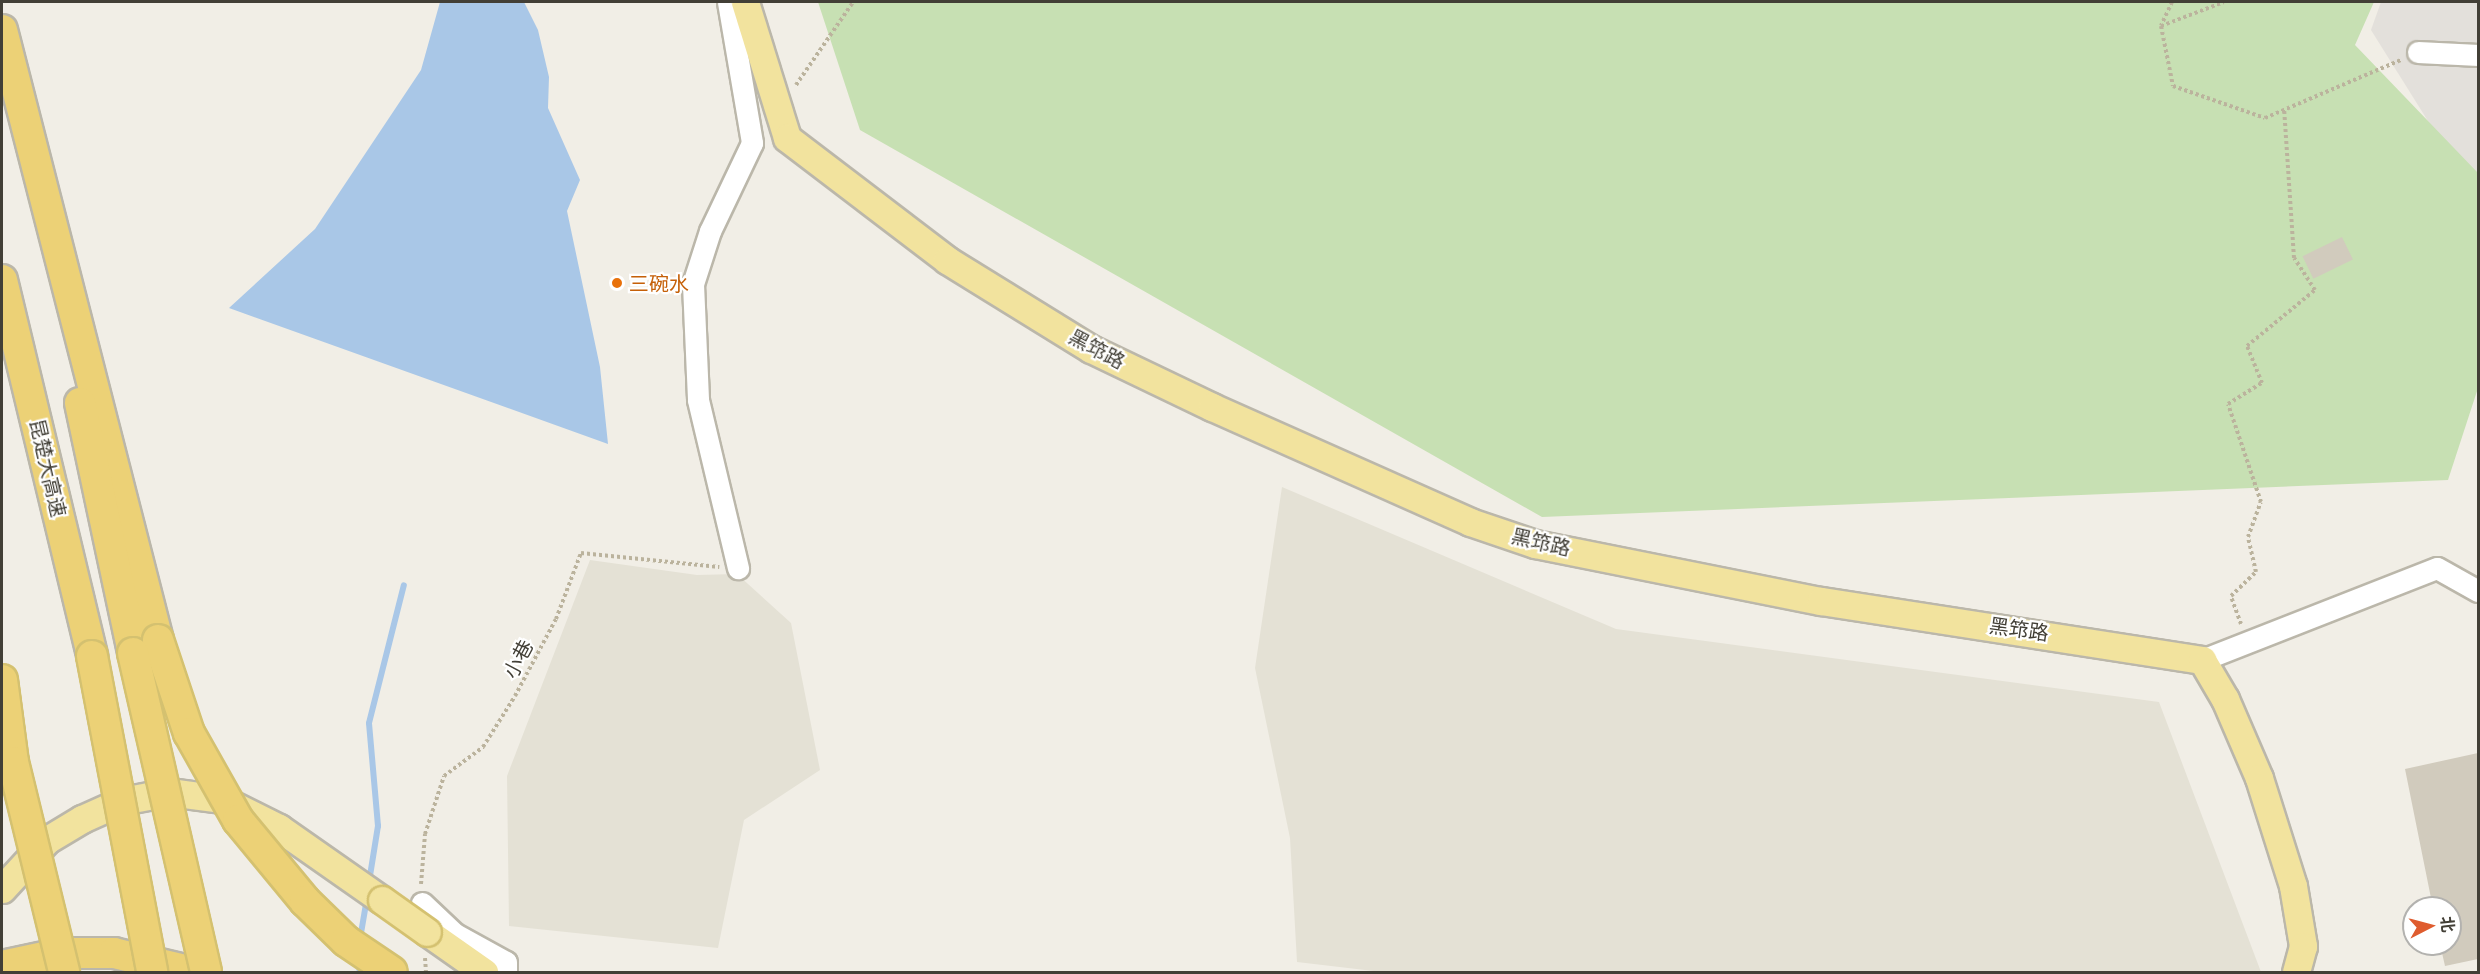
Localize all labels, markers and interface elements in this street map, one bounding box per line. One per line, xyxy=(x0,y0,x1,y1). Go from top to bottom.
place label: 三碗水 xyxy=(629,271,689,295)
marker: 三碗水 xyxy=(610,276,624,290)
street label: 黑筇路 xyxy=(1065,324,1129,374)
street label: 昆楚大高速 xyxy=(25,417,71,519)
street label: 黑筇路 xyxy=(1509,524,1573,560)
street label: 黑筇路 xyxy=(1988,613,2050,645)
street label: 小巷 xyxy=(498,636,538,682)
north arrow xyxy=(2402,896,2462,956)
text: 北 xyxy=(2436,915,2460,933)

